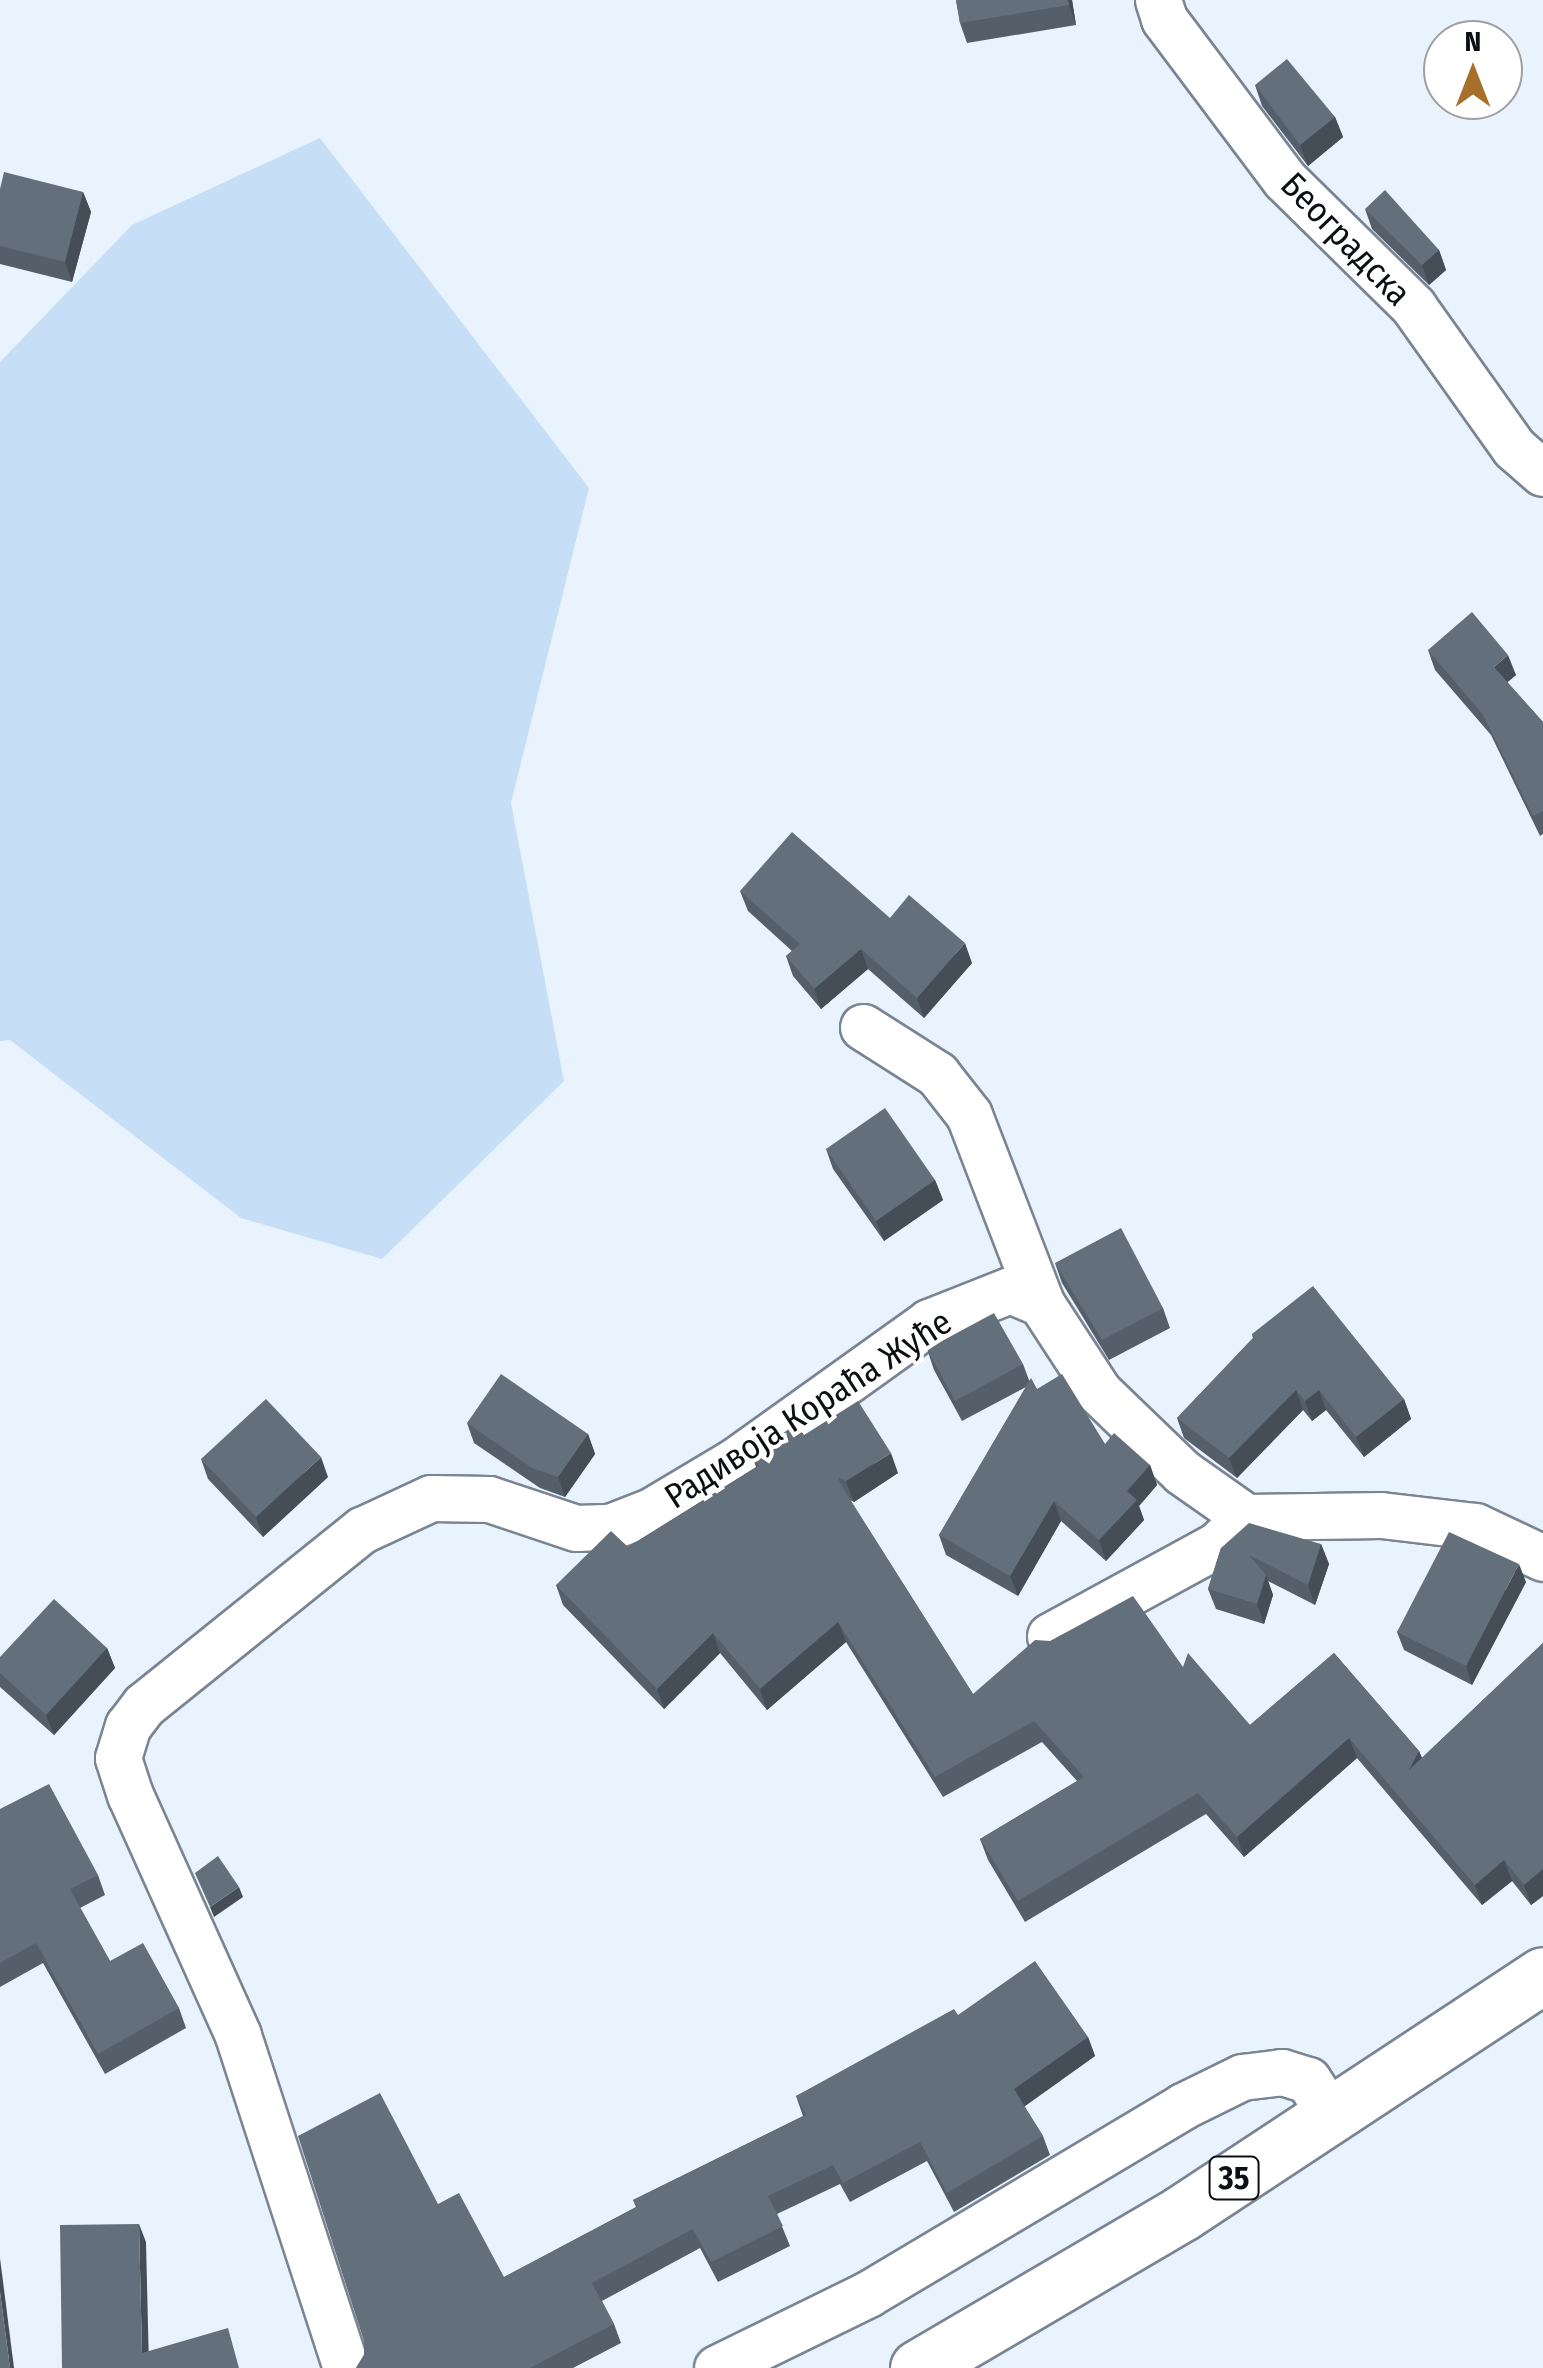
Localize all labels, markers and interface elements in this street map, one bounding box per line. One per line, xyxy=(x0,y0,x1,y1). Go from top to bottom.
north arrow xyxy=(1423,20,1523,120)
text: N xyxy=(1465,25,1481,58)
street label: Београдска xyxy=(1272,164,1420,314)
street label: Радивоја Кораћа Жуће xyxy=(657,1301,959,1517)
road number: 35 xyxy=(1206,2151,1262,2205)

